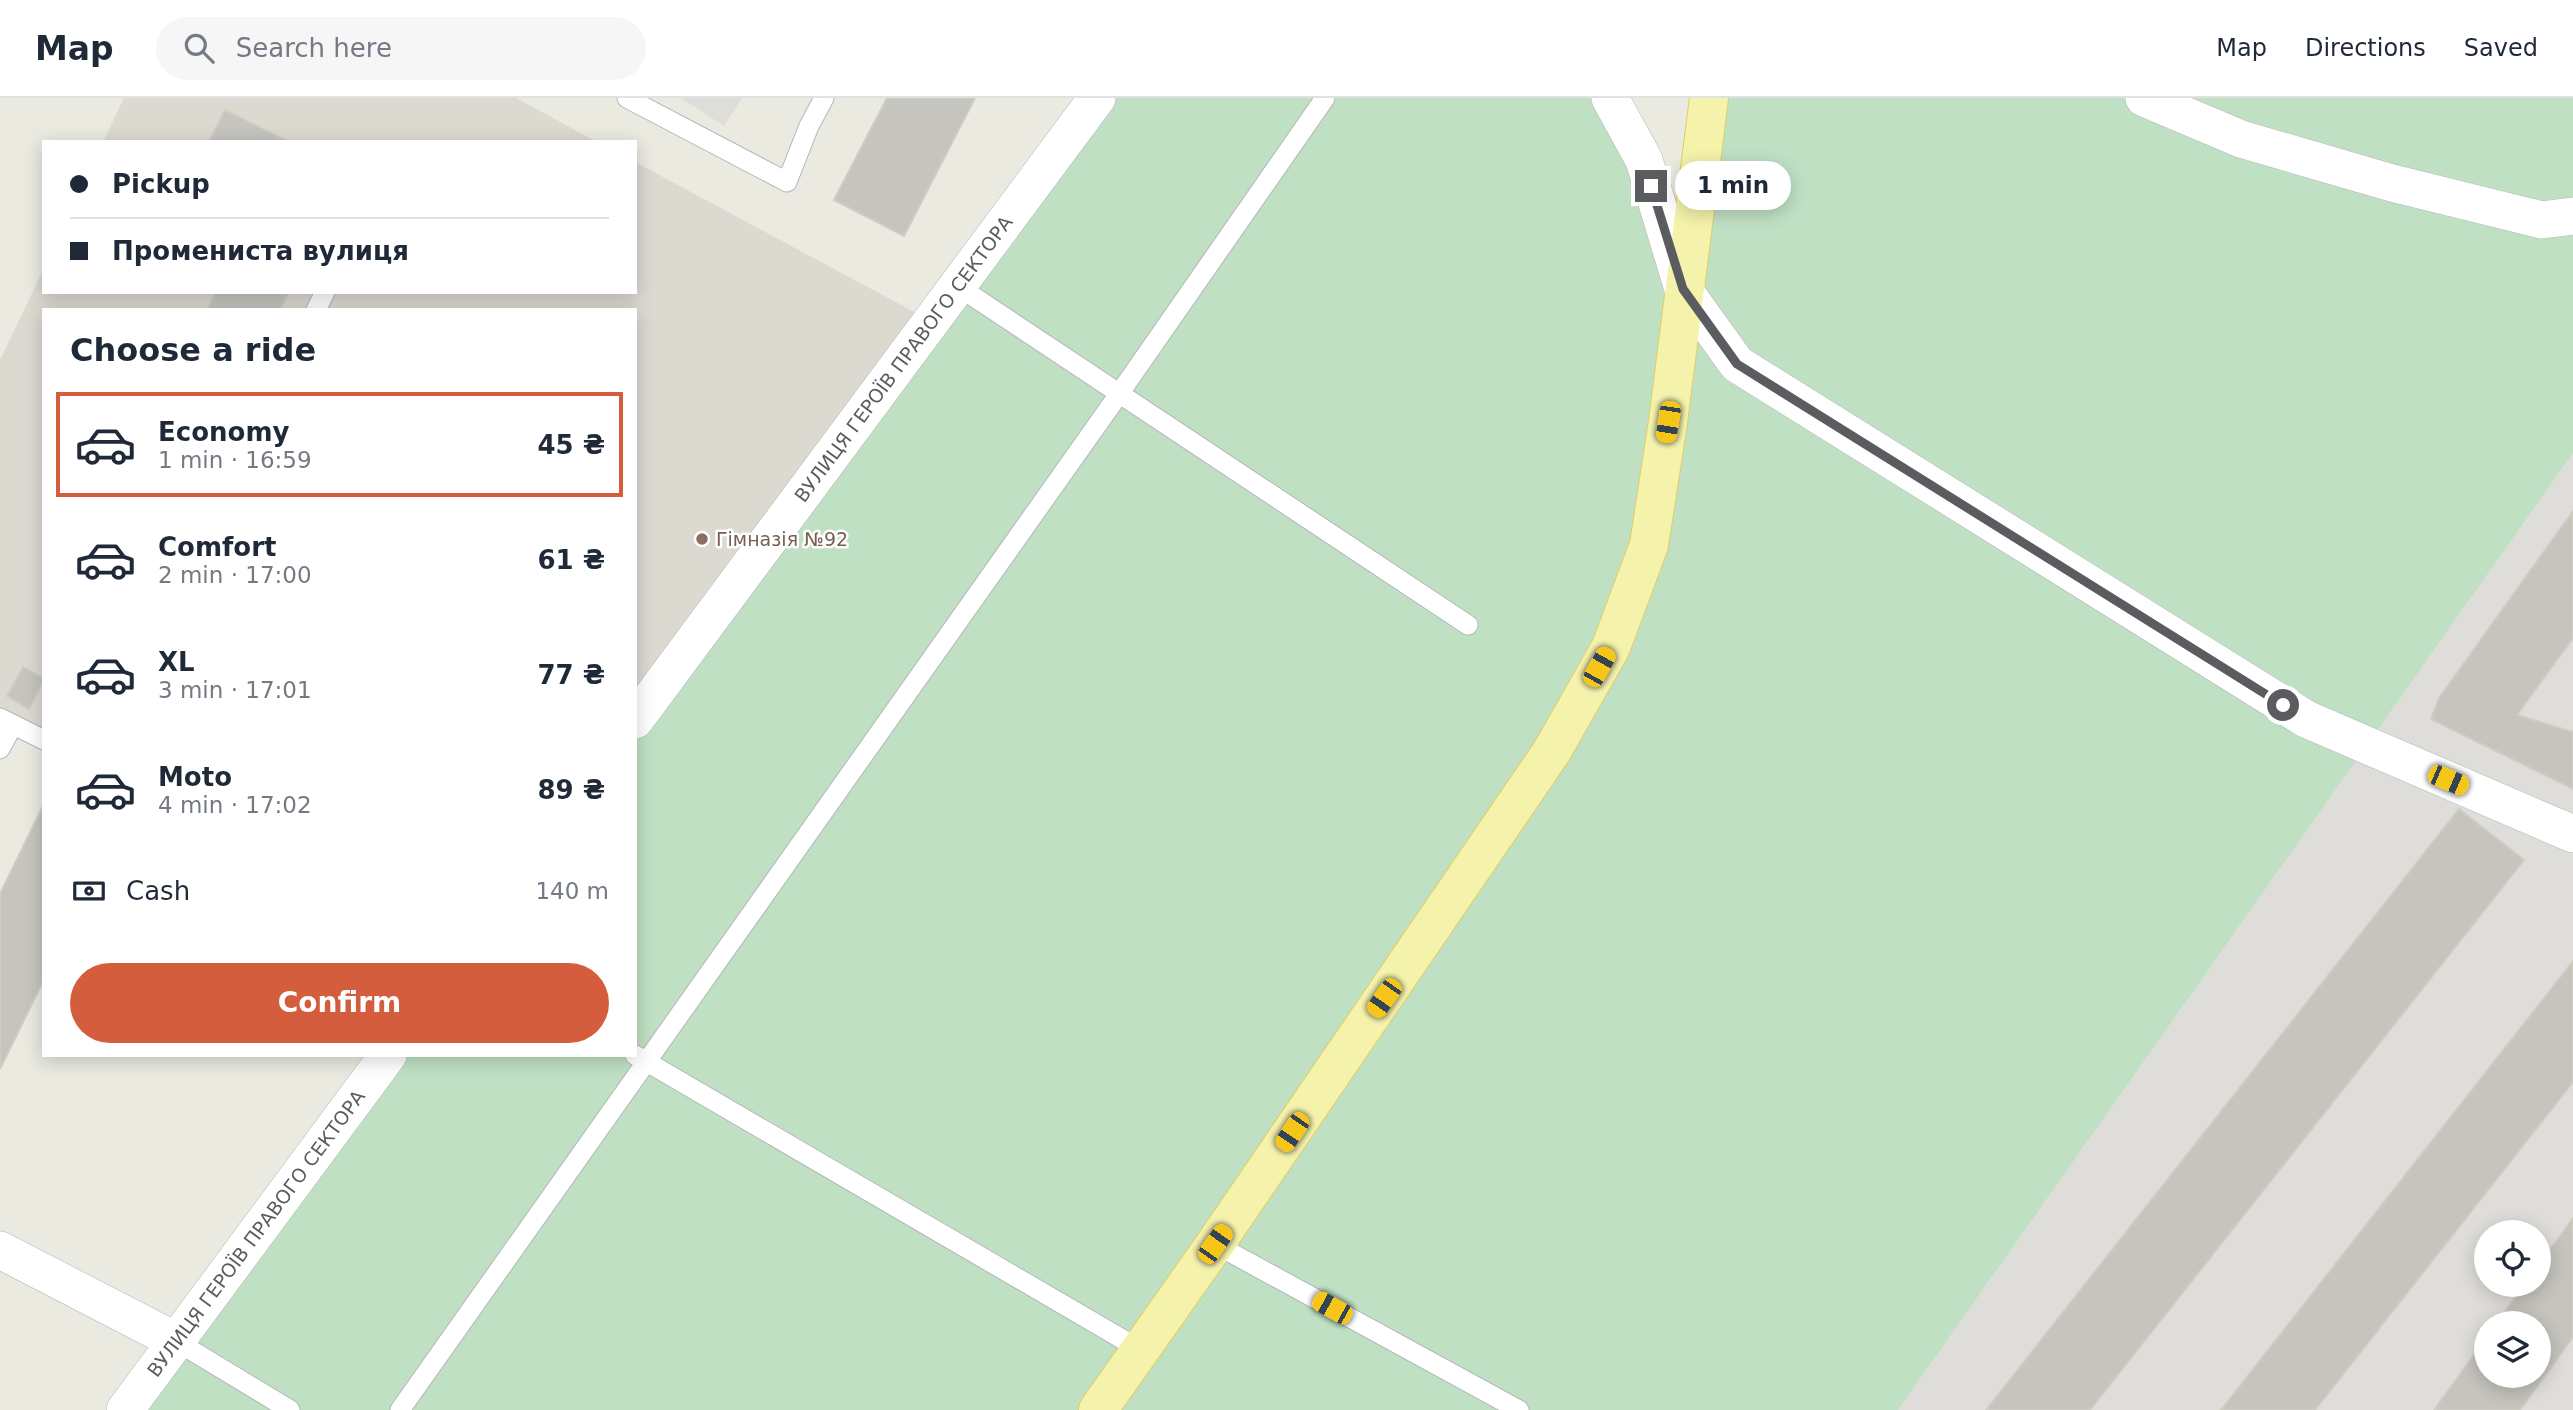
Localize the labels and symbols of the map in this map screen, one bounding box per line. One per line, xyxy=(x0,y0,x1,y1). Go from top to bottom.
callout: 1 min xyxy=(1676,162,1791,210)
route end xyxy=(1635,170,1667,202)
street label: ВУЛИЦЯ ГЕРОЇВ ПРАВОГО СЕКТОРА xyxy=(790,211,1017,506)
car xyxy=(1655,400,1682,444)
place label: Гімназія №92 xyxy=(716,528,848,550)
marker: Гімназія №92 xyxy=(694,531,710,547)
car xyxy=(1580,644,1619,690)
route start xyxy=(2267,689,2299,721)
car xyxy=(2425,762,2472,798)
car xyxy=(1364,975,1405,1021)
street label: ВУЛИЦЯ ГЕРОЇВ ПРАВОГО СЕКТОРА xyxy=(143,1086,369,1381)
car xyxy=(1272,1109,1313,1155)
car xyxy=(1195,1221,1236,1267)
car xyxy=(1309,1289,1356,1327)

